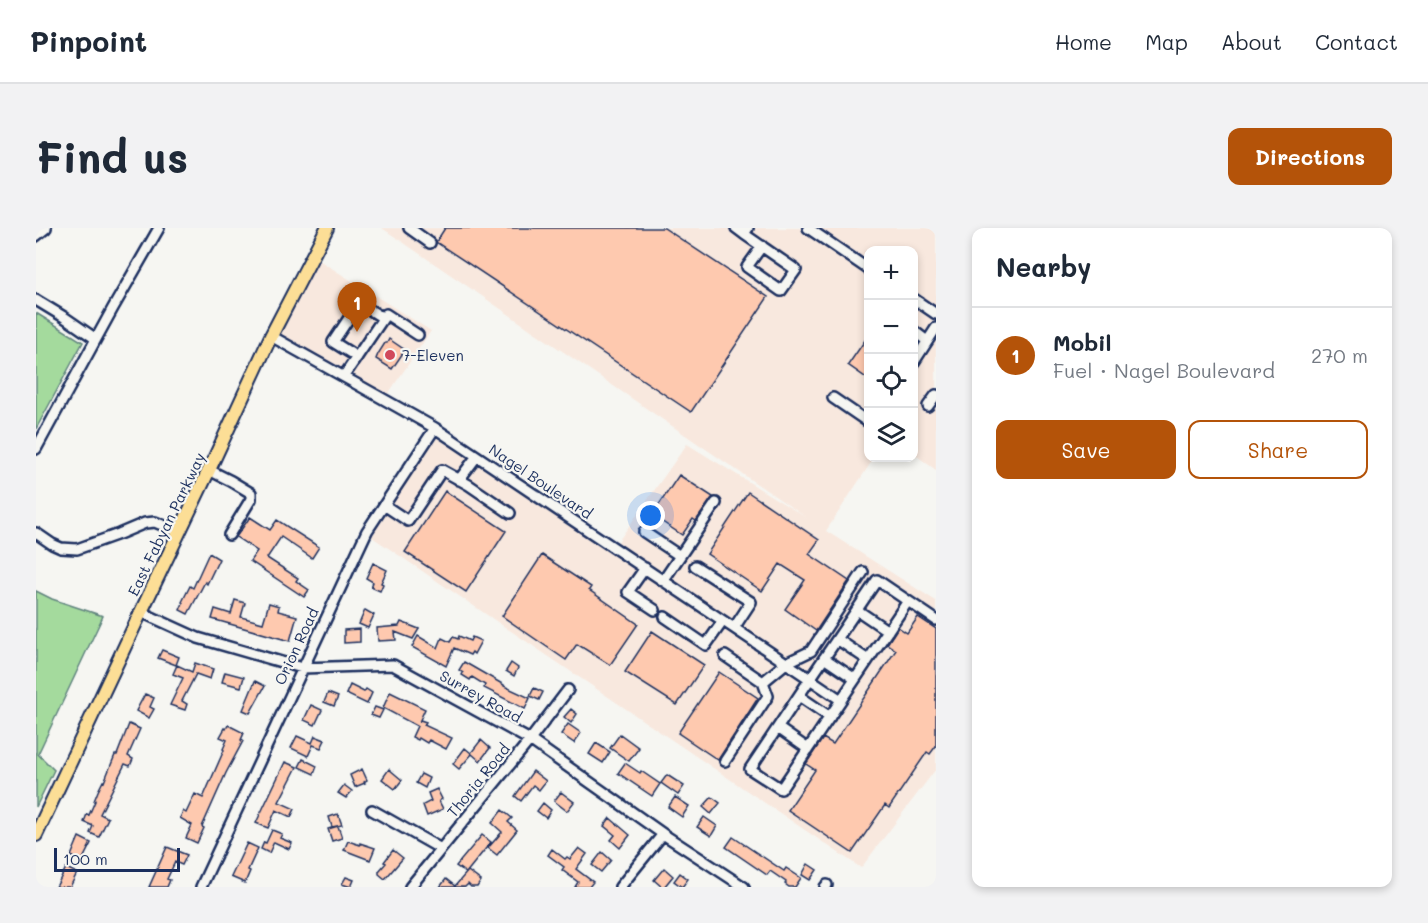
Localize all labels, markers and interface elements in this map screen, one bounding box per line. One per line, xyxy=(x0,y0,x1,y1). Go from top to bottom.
text: Pinpoint xyxy=(30,23,147,59)
text: Home xyxy=(1055,28,1112,55)
text: Map xyxy=(1145,28,1188,55)
text: About xyxy=(1221,28,1282,55)
text: Contact xyxy=(1315,28,1398,55)
button: Directions xyxy=(1228,128,1392,185)
text: Find us xyxy=(36,129,188,184)
map controls xyxy=(864,246,918,462)
button: + xyxy=(864,246,918,300)
text: Nearby xyxy=(996,250,1091,284)
pin: 1 xyxy=(338,282,376,332)
button: − xyxy=(864,300,918,354)
text: Mobil xyxy=(1053,328,1112,357)
text: 1 xyxy=(1011,342,1020,368)
text: 270 m xyxy=(1311,342,1368,368)
place label: 7-Eleven xyxy=(402,345,464,365)
marker: 7-Eleven xyxy=(383,348,397,362)
button: locate xyxy=(864,354,918,408)
text: Fuel · Nagel Boulevard xyxy=(1053,357,1275,383)
button: layers xyxy=(864,408,918,462)
button: Save xyxy=(996,420,1176,479)
button: Share xyxy=(1188,420,1368,479)
street label: Nagel Boulevard xyxy=(485,439,597,523)
street label: East Fabyan Parkway xyxy=(123,449,209,599)
your location xyxy=(636,501,665,530)
street label: Orion Road xyxy=(269,604,323,688)
street label: Surrey Road xyxy=(436,665,526,727)
street label: Thoria Road xyxy=(442,739,514,821)
scale bar xyxy=(54,845,180,872)
text: 100 m xyxy=(63,848,108,869)

